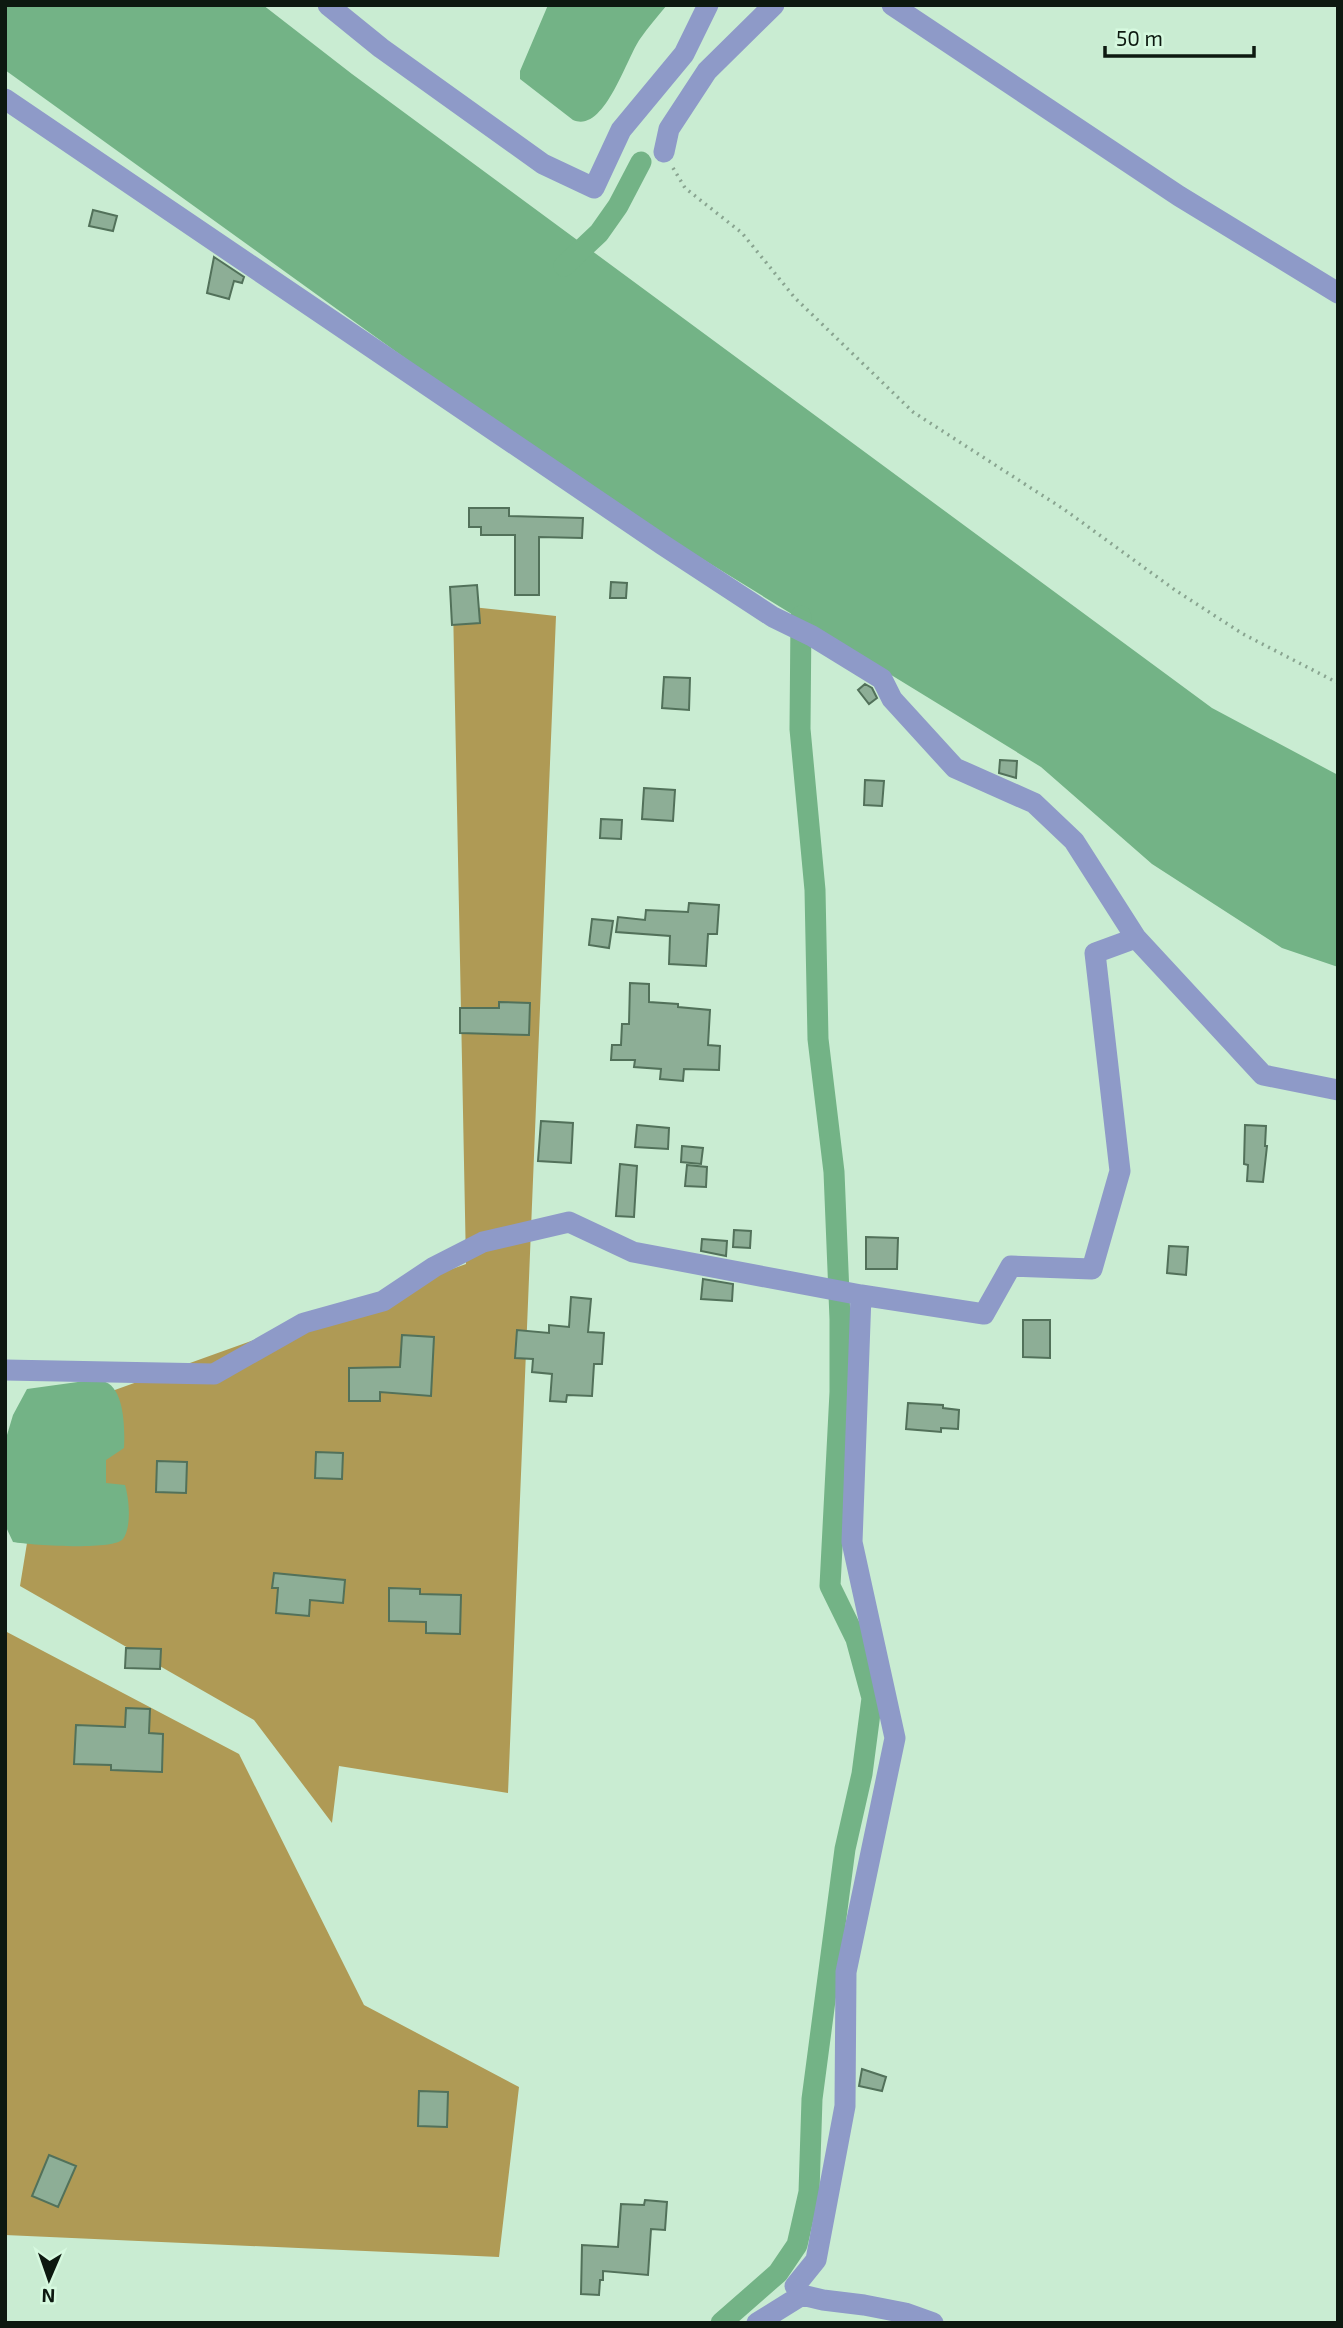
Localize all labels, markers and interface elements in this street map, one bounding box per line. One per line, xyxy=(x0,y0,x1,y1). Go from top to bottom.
scale bar xyxy=(1105,14,1254,58)
text: 50 m xyxy=(1116,25,1163,50)
north arrow xyxy=(14,2244,84,2314)
text: N xyxy=(41,2285,56,2308)

